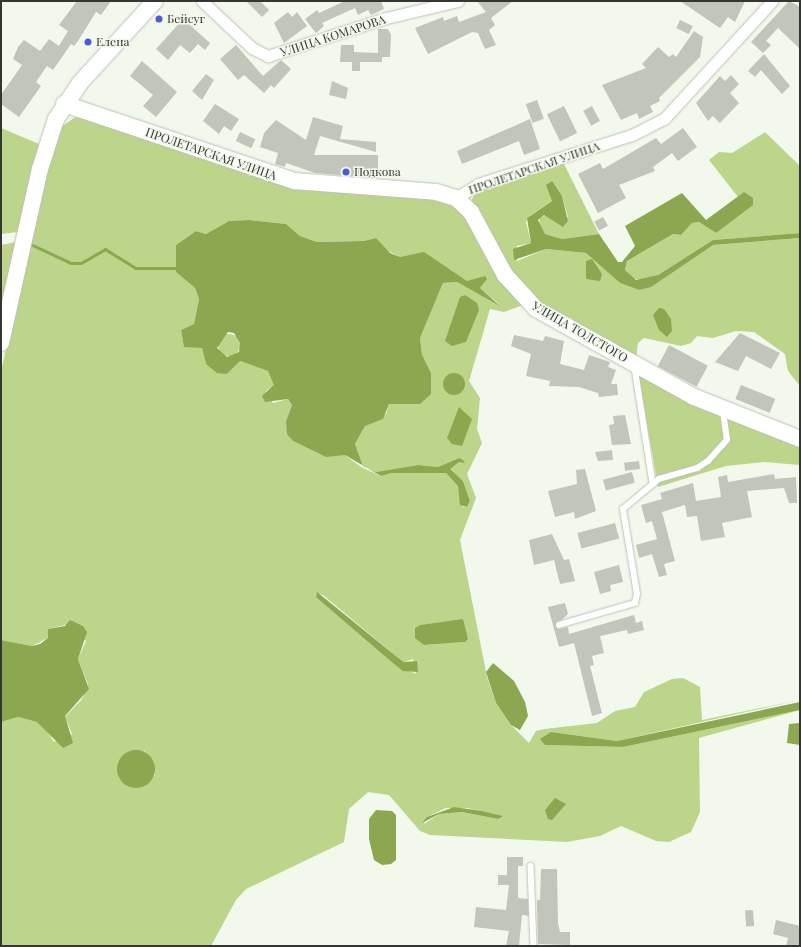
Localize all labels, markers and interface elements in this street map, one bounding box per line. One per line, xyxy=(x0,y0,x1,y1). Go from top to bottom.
place label: Бейсуг xyxy=(167,12,205,26)
street label: УЛИЦА КОМАРОВА xyxy=(279,12,387,60)
marker: Бейсуг xyxy=(154,14,164,24)
place label: Елена xyxy=(96,35,129,49)
marker: Елена xyxy=(83,37,93,47)
street label: ПРОЛЕТАРСКАЯ УЛИЦА xyxy=(144,125,278,183)
street label: ПРОЛЕТАРСКАЯ УЛИЦА xyxy=(467,139,601,197)
place label: Подкова xyxy=(354,165,401,179)
marker: Подкова xyxy=(341,167,351,177)
street label: УЛИЦА ТОЛСТОГО xyxy=(530,299,630,365)

